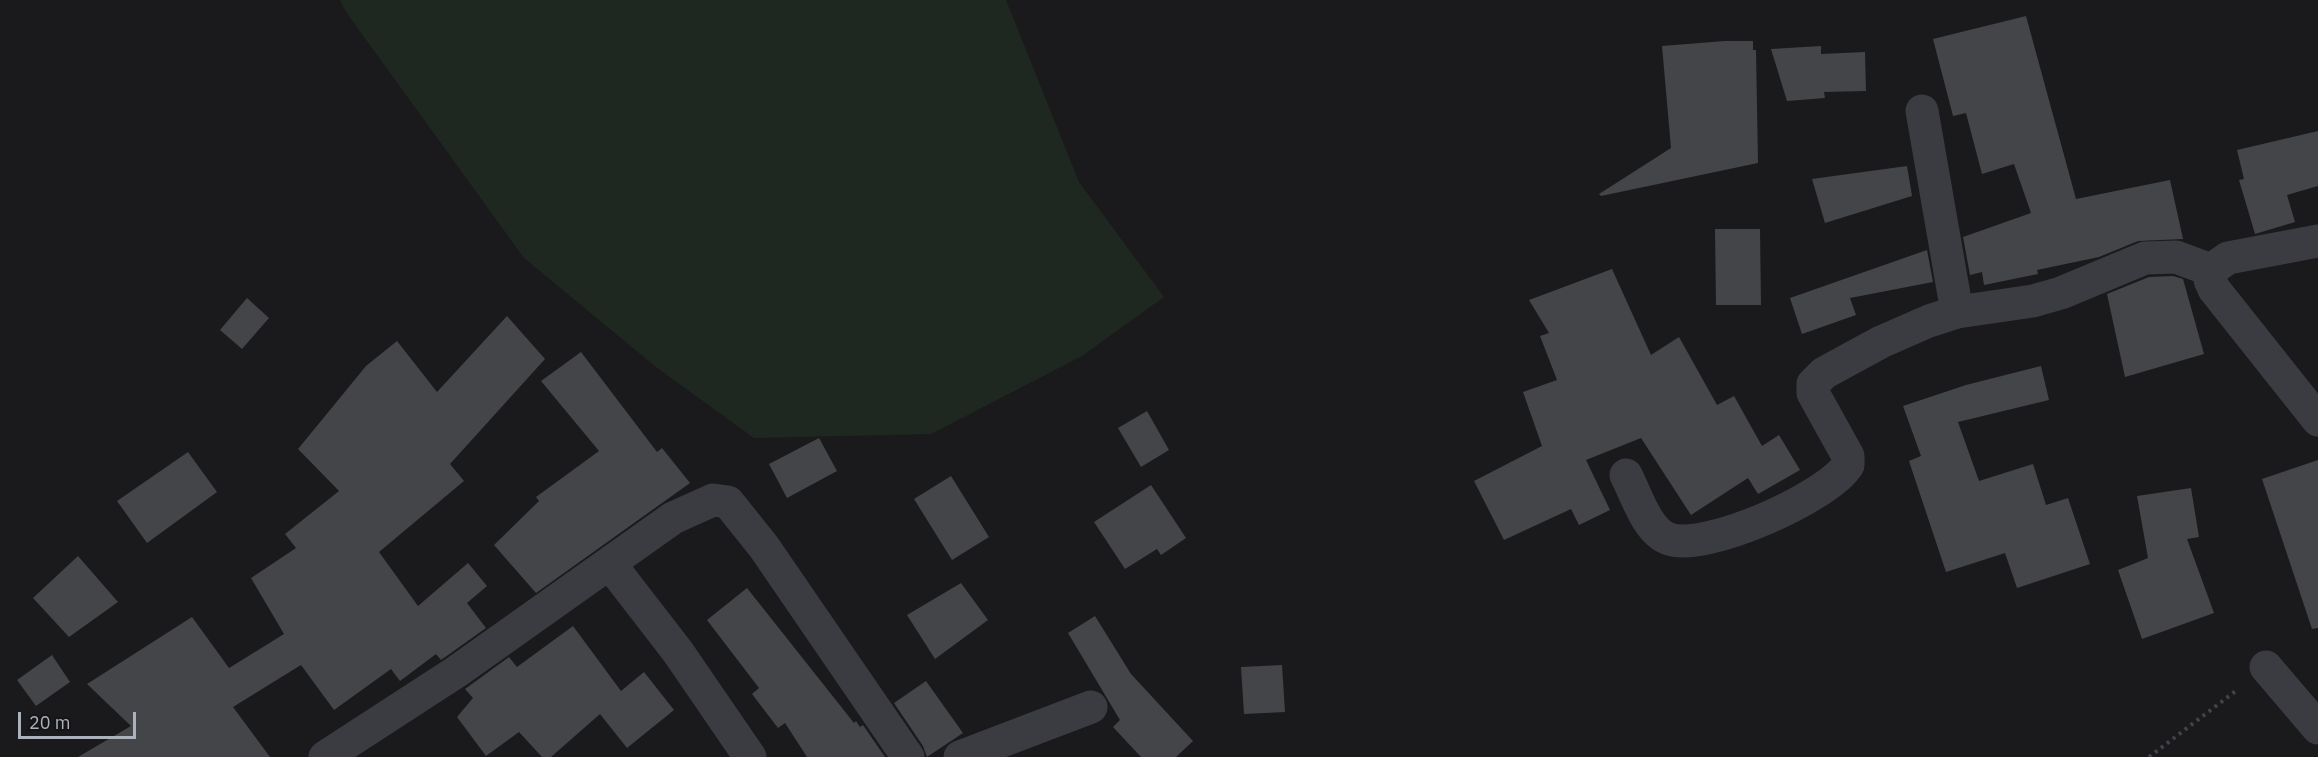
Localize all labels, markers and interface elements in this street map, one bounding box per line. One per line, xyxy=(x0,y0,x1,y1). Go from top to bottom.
scale bar xyxy=(21,700,140,738)
text: 20 m xyxy=(29,711,71,734)

